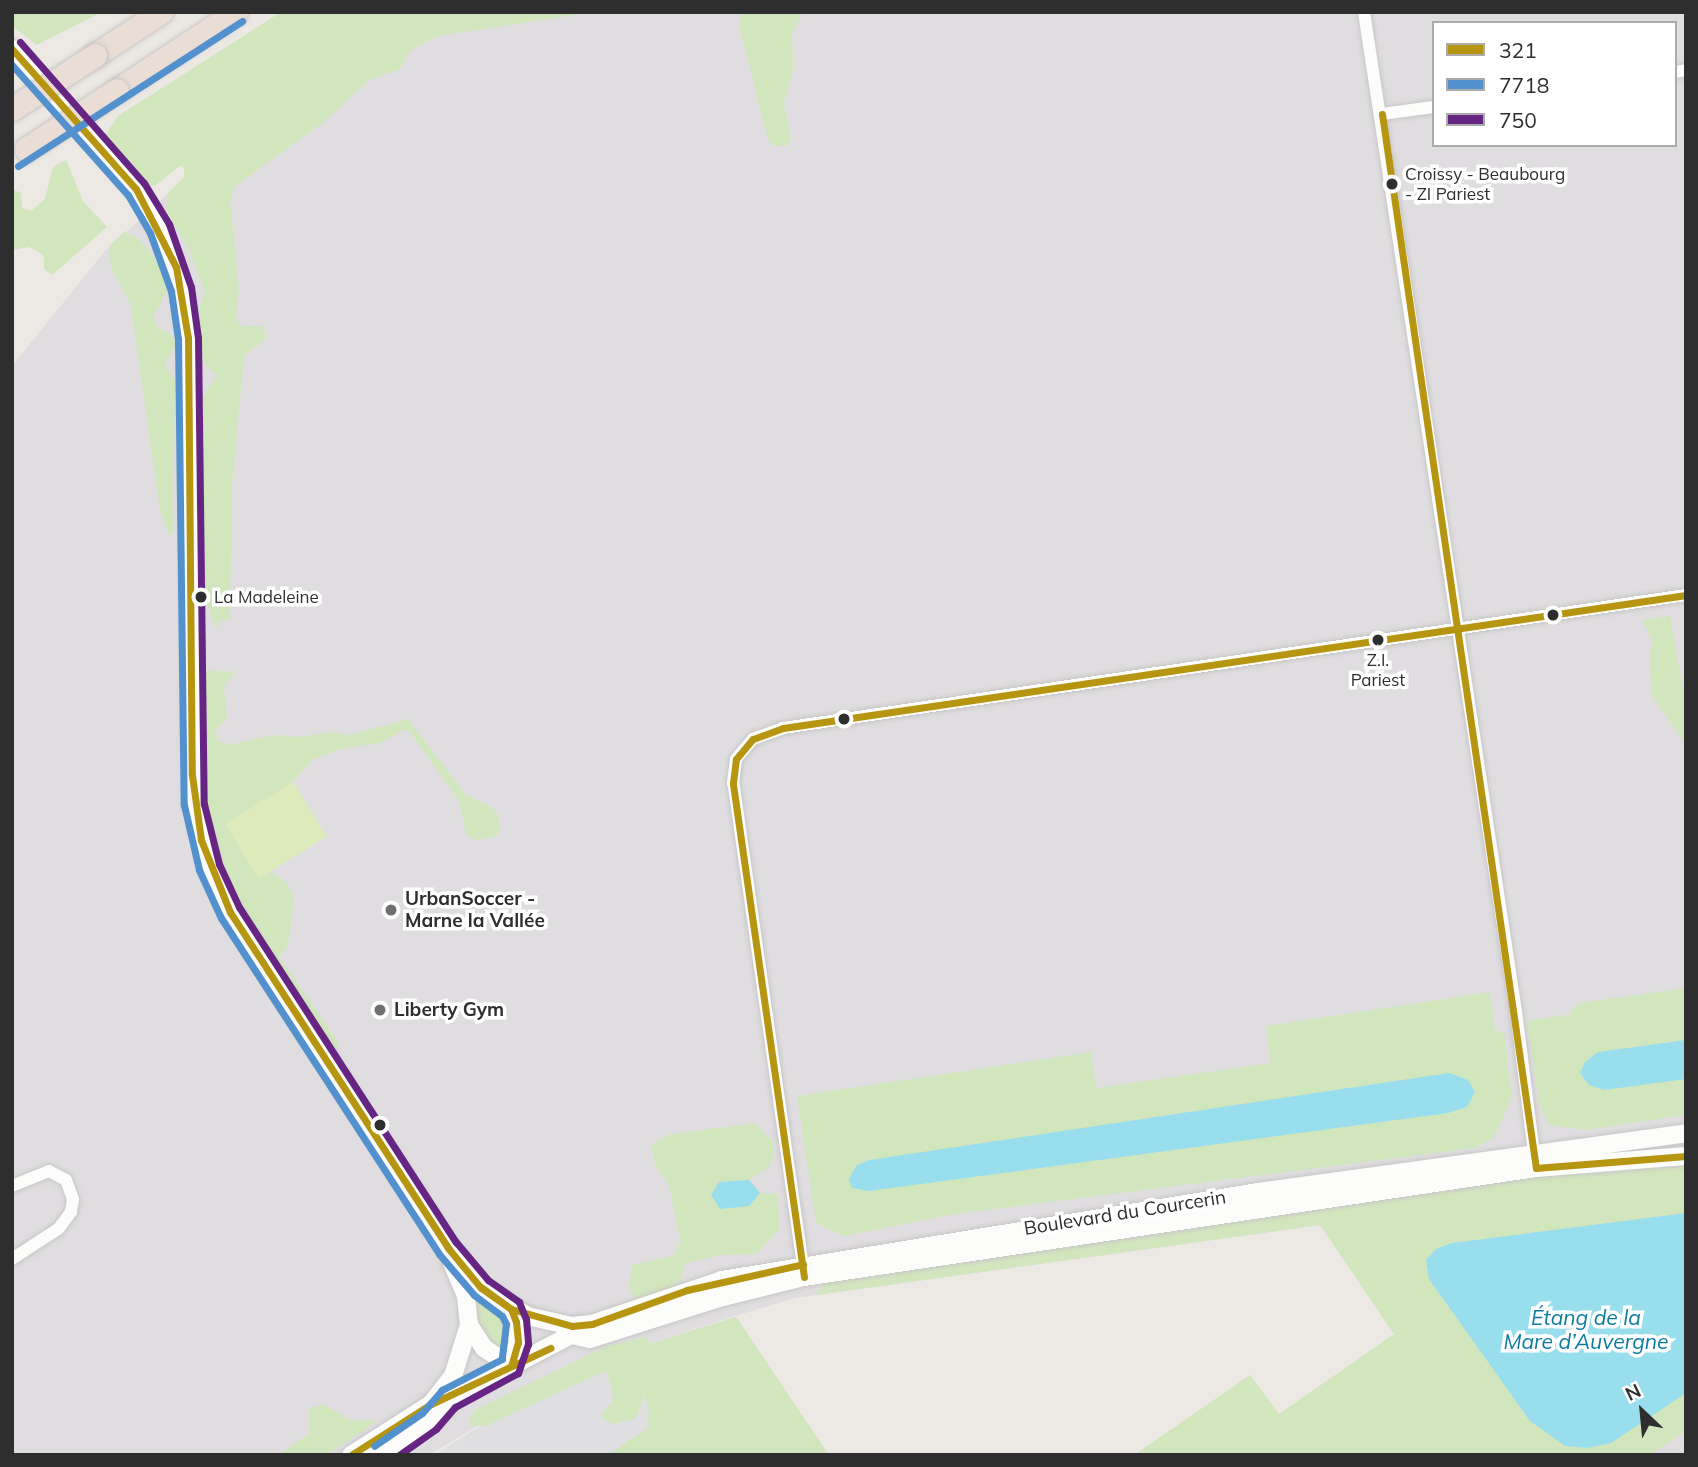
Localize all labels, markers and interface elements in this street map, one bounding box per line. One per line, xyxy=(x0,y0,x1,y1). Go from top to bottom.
legend xyxy=(1432,21,1677,147)
text: 321 xyxy=(1499,37,1537,63)
text: 7718 xyxy=(1499,72,1549,98)
text: 750 xyxy=(1499,107,1537,133)
place label: Croissy - Beaubourg - ZI Pariest xyxy=(1405,164,1565,204)
marker: Croissy - Beaubourg - ZI Pariest xyxy=(1385,177,1399,191)
place label: La Madeleine xyxy=(214,587,319,607)
marker: La Madeleine xyxy=(194,590,208,604)
unlabelled marker xyxy=(1546,608,1560,622)
marker: Z.I. Pariest xyxy=(1371,633,1385,647)
place label: Z.I. Pariest xyxy=(1351,650,1405,690)
unlabelled marker xyxy=(837,712,851,726)
place label: UrbanSoccer - Marne la Vallée xyxy=(405,888,545,932)
marker: UrbanSoccer - Marne la Vallée xyxy=(383,902,399,918)
place label: Liberty Gym xyxy=(394,999,504,1021)
marker: Liberty Gym xyxy=(372,1002,388,1018)
unlabelled marker xyxy=(373,1118,387,1132)
street label: Boulevard du Courcerin xyxy=(1022,1186,1228,1240)
water label: Étang de la Mare d’Auvergne xyxy=(1503,1304,1669,1354)
north arrow xyxy=(1607,1376,1677,1446)
text: N xyxy=(1621,1378,1645,1406)

